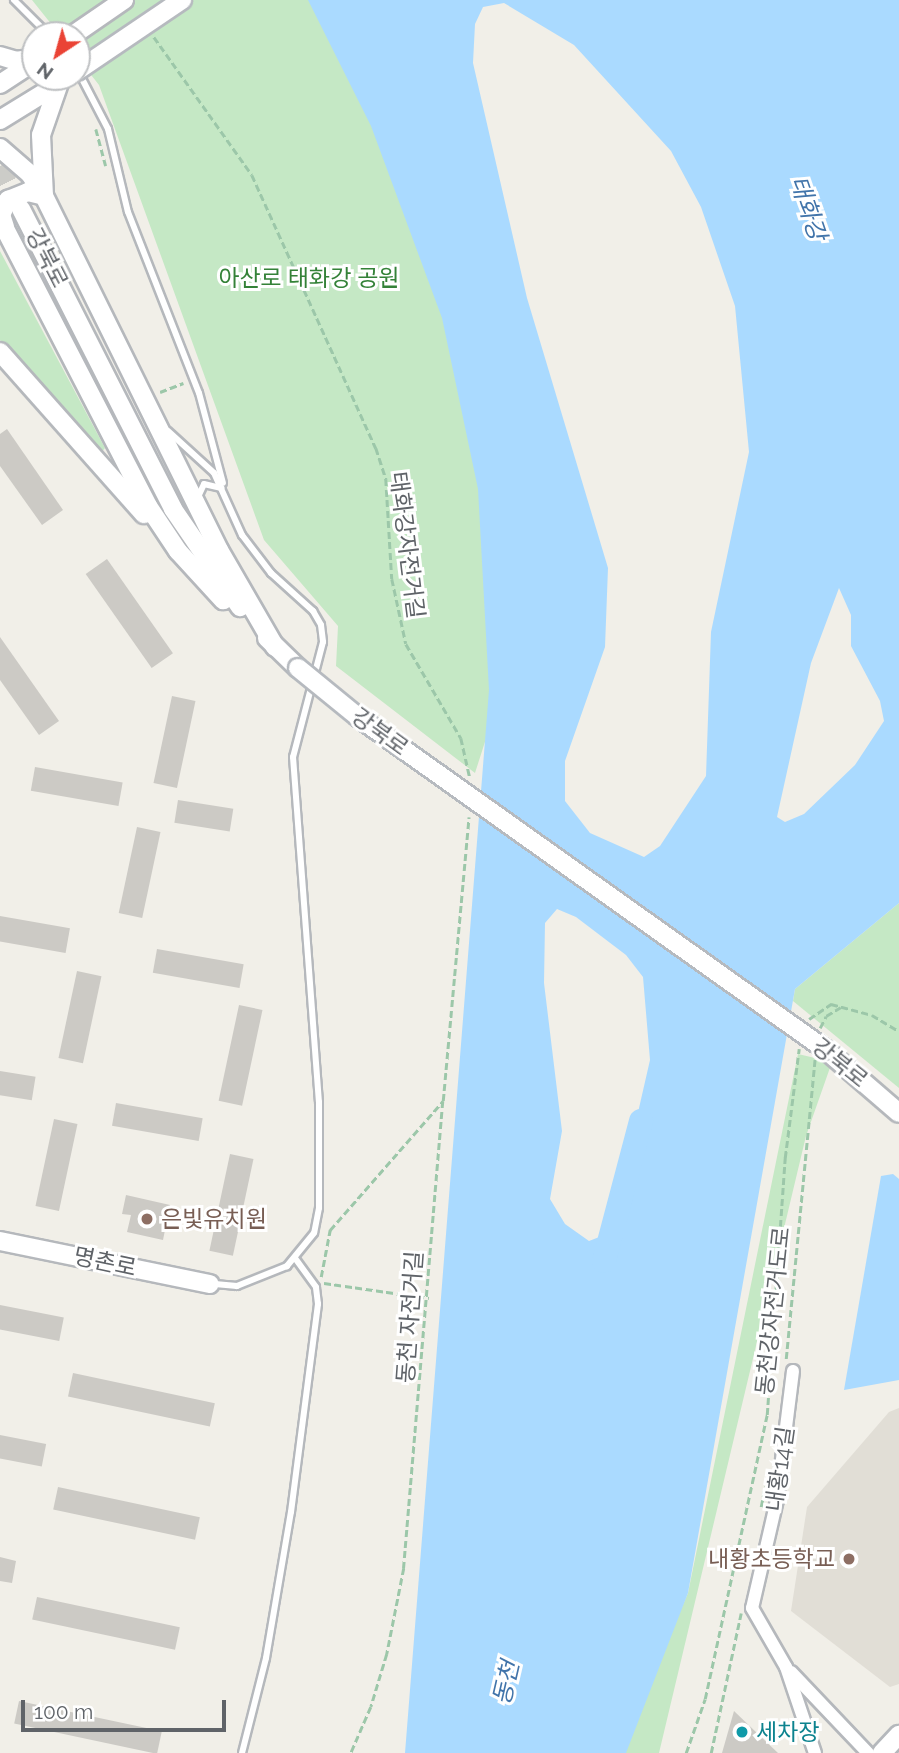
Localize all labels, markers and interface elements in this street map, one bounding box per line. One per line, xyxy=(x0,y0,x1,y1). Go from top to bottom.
north arrow xyxy=(21,21,91,91)
text: N xyxy=(33,58,57,85)
water label: 태화강 xyxy=(784,172,832,244)
street label: 강북로 xyxy=(20,223,74,293)
park label: 아산로 태화강 공원 xyxy=(218,264,400,292)
street label: 태화강자전거길 xyxy=(384,470,430,620)
street label: 강북로 xyxy=(346,702,414,762)
street label: 강북로 xyxy=(807,1032,873,1094)
place label: 은빛유치원 xyxy=(161,1205,267,1233)
marker: 은빛유치원 xyxy=(139,1211,155,1227)
street label: 동천강자전거도로 xyxy=(750,1225,796,1397)
street label: 명촌로 xyxy=(71,1242,139,1282)
street label: 동천 자전거길 xyxy=(392,1250,428,1384)
street label: 내황14길 xyxy=(760,1425,800,1513)
place label: 내황초등학교 xyxy=(708,1545,835,1573)
marker: 내황초등학교 xyxy=(841,1551,857,1567)
water label: 동천 xyxy=(487,1658,525,1708)
scale bar xyxy=(24,1686,229,1730)
text: 100 m xyxy=(34,1699,93,1724)
place label: 세차장 xyxy=(756,1718,819,1746)
marker: 세차장 xyxy=(734,1724,750,1740)

